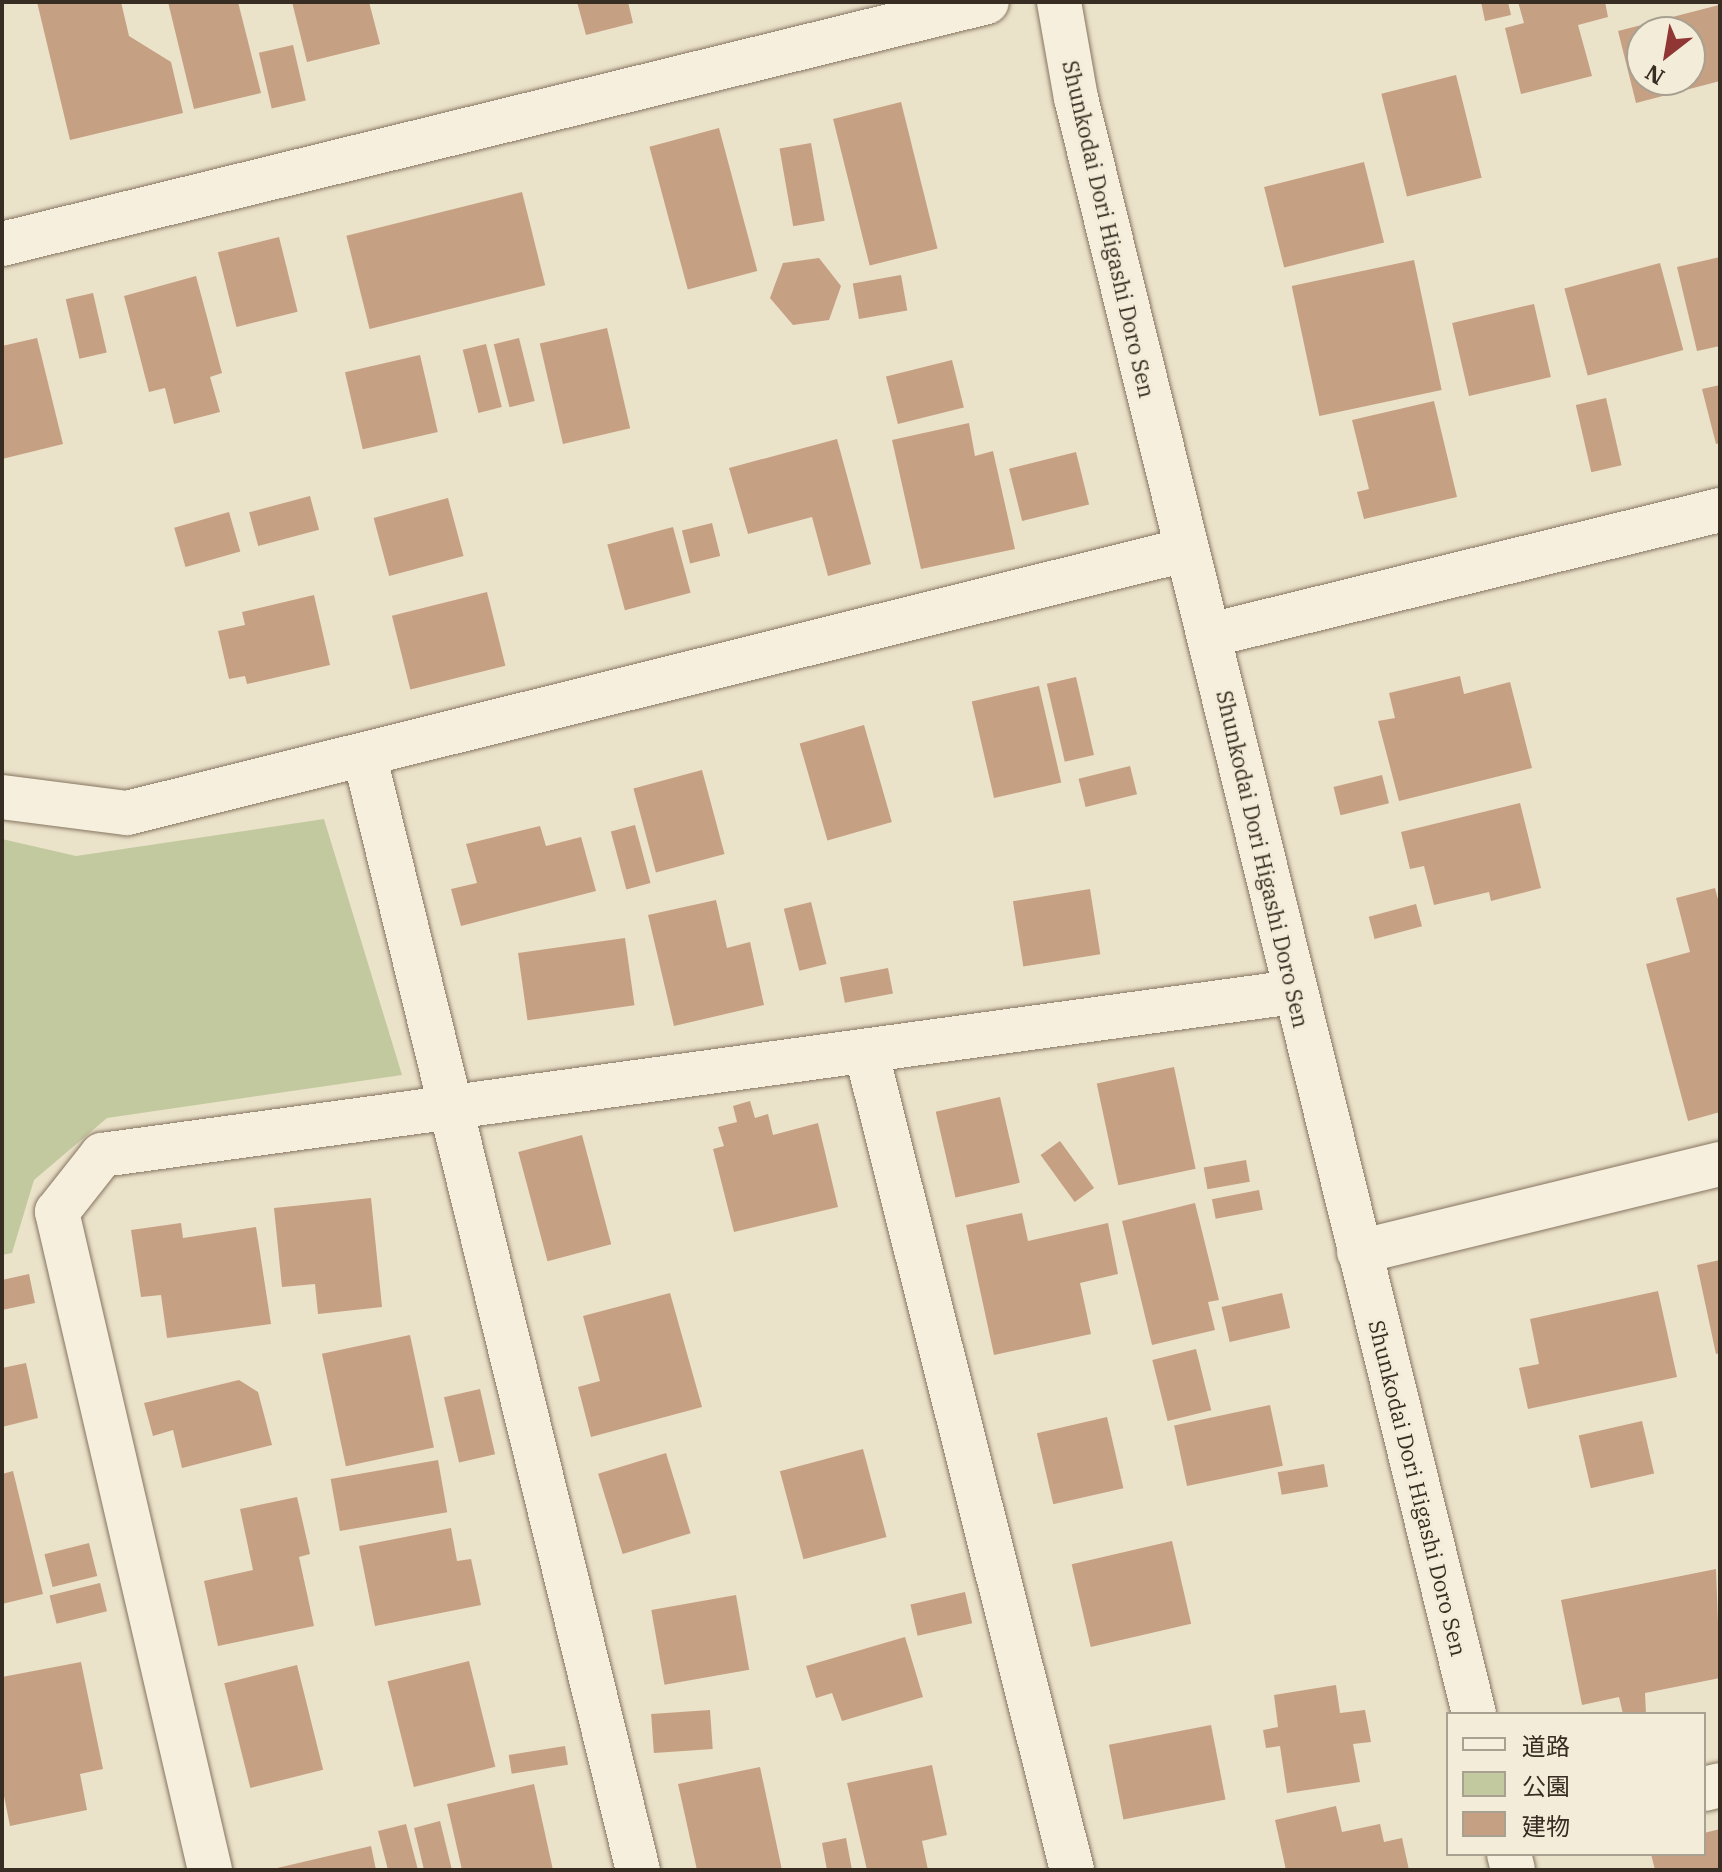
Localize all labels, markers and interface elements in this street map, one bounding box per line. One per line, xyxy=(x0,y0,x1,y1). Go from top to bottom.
north arrow xyxy=(1626,16,1706,96)
street label: Shunkodai Dori Higashi Doro Sen xyxy=(1057,58,1161,400)
text: N xyxy=(1639,58,1669,92)
street label: Shunkodai Dori Higashi Doro Sen xyxy=(1211,688,1315,1030)
street label: Shunkodai Dori Higashi Doro Sen xyxy=(1363,1317,1473,1659)
legend xyxy=(1446,1712,1706,1856)
text: 道路 xyxy=(1522,1730,1570,1762)
text: 公園 xyxy=(1522,1770,1570,1802)
text: 建物 xyxy=(1522,1810,1570,1842)

